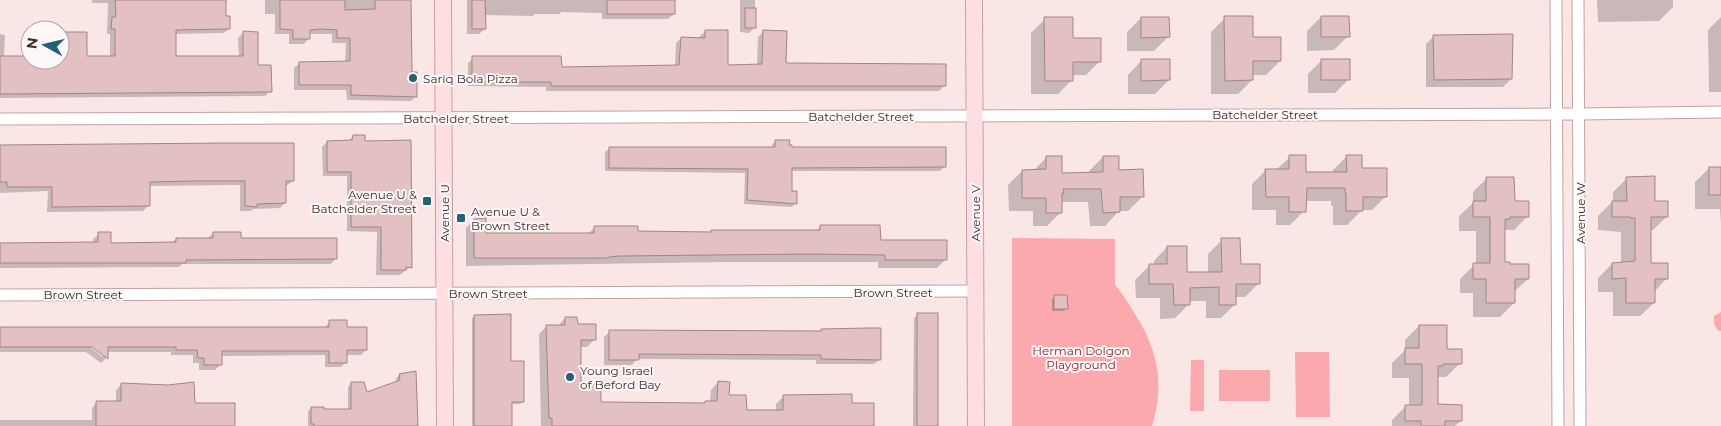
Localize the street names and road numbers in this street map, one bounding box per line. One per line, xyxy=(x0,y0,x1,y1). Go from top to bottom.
street label: Batchelder Street xyxy=(1212,107,1318,122)
street label: Batchelder Street xyxy=(808,109,914,124)
street label: Batchelder Street xyxy=(403,111,509,126)
street label: Avenue W xyxy=(1573,182,1588,244)
street label: Avenue U xyxy=(437,184,452,242)
street label: Avenue V xyxy=(968,184,983,241)
street label: Brown Street xyxy=(853,285,933,300)
street label: Brown Street xyxy=(448,286,528,301)
street label: Brown Street xyxy=(43,287,123,302)

